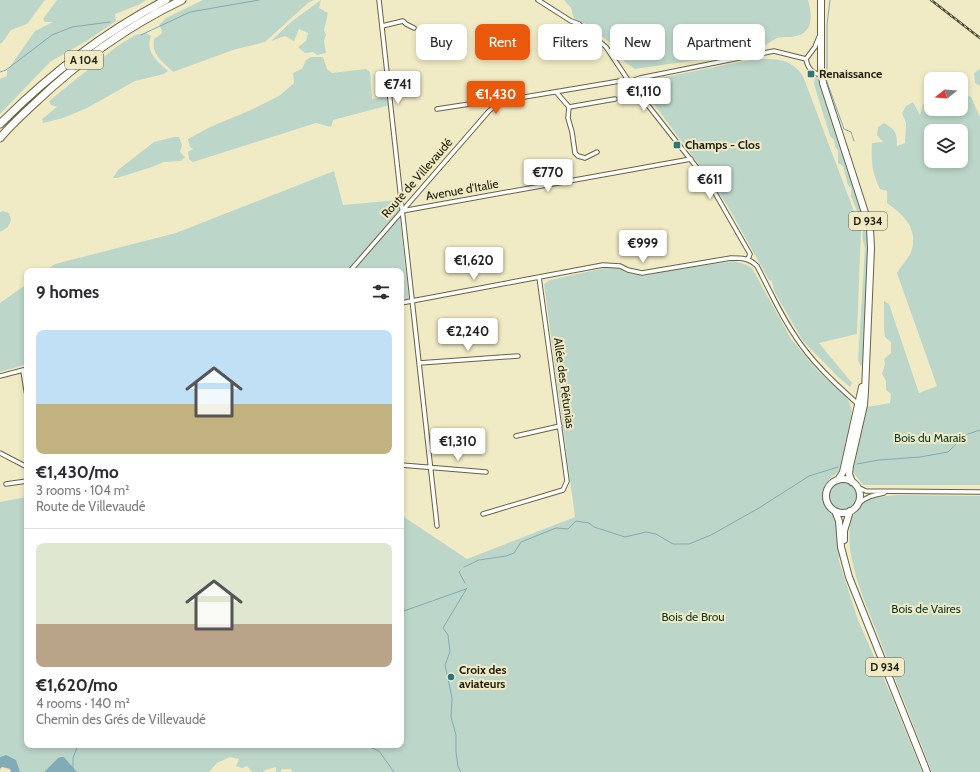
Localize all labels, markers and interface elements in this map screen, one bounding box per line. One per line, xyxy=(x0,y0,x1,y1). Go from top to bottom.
chip: Buy xyxy=(416,24,467,60)
chip: Rent xyxy=(475,24,530,60)
chip: Filters xyxy=(538,24,602,60)
chip: New xyxy=(610,24,665,60)
chip: Apartment xyxy=(673,24,765,60)
road number: A 104 xyxy=(65,51,103,69)
place label: Renaissance xyxy=(819,66,882,81)
marker: Renaissance xyxy=(806,69,816,79)
pin: €741 xyxy=(374,71,422,105)
north arrow xyxy=(924,72,968,116)
map controls xyxy=(924,72,968,168)
text: €741 xyxy=(384,76,412,92)
pin: €1,110 xyxy=(611,78,677,112)
pin: €1,430 xyxy=(463,81,529,115)
text: €1,110 xyxy=(627,83,661,99)
text: €1,430 xyxy=(476,86,516,102)
button: layers xyxy=(924,124,968,168)
street label: Route de Villevaudé xyxy=(378,135,455,221)
place label: Champs - Clos xyxy=(685,137,760,152)
marker: Champs - Clos xyxy=(672,140,682,150)
pin: €770 xyxy=(524,159,572,193)
text: €770 xyxy=(533,164,563,180)
pin: €611 xyxy=(686,166,734,200)
text: €611 xyxy=(697,171,723,187)
street label: Avenue d'Italie xyxy=(424,176,500,203)
road number: D 934 xyxy=(849,212,887,230)
pin: €999 xyxy=(619,230,667,264)
text: €999 xyxy=(628,235,658,251)
pin: €1,620 xyxy=(441,247,507,281)
text: €1,620 xyxy=(454,252,494,268)
icon: filters xyxy=(370,281,392,303)
text: 9 homes xyxy=(36,282,99,302)
pin: €2,240 xyxy=(435,318,501,352)
text: €2,240 xyxy=(447,323,489,339)
street label: Allée des Pétunias xyxy=(551,337,578,429)
icon: home xyxy=(178,356,250,428)
pin: €1,310 xyxy=(425,428,491,462)
park label: Bois du Marais xyxy=(894,430,966,445)
text: €1,310 xyxy=(439,433,477,449)
text: €1,430/mo xyxy=(36,462,119,482)
text: 3 rooms · 104 m² xyxy=(36,482,129,498)
text: Route de Villevaudé xyxy=(36,498,145,514)
icon: home xyxy=(178,569,250,641)
park label: Bois de Vaires xyxy=(891,601,961,616)
park label: Bois de Brou xyxy=(661,609,725,624)
road number: D 934 xyxy=(866,658,904,676)
place label: Croix des aviateurs xyxy=(459,662,507,691)
marker: Croix des aviateurs xyxy=(446,672,456,682)
text: €1,620/mo xyxy=(36,675,118,695)
text: 4 rooms · 140 m² xyxy=(36,695,130,711)
text: Chemin des Grés de Villevaudé xyxy=(36,711,206,727)

